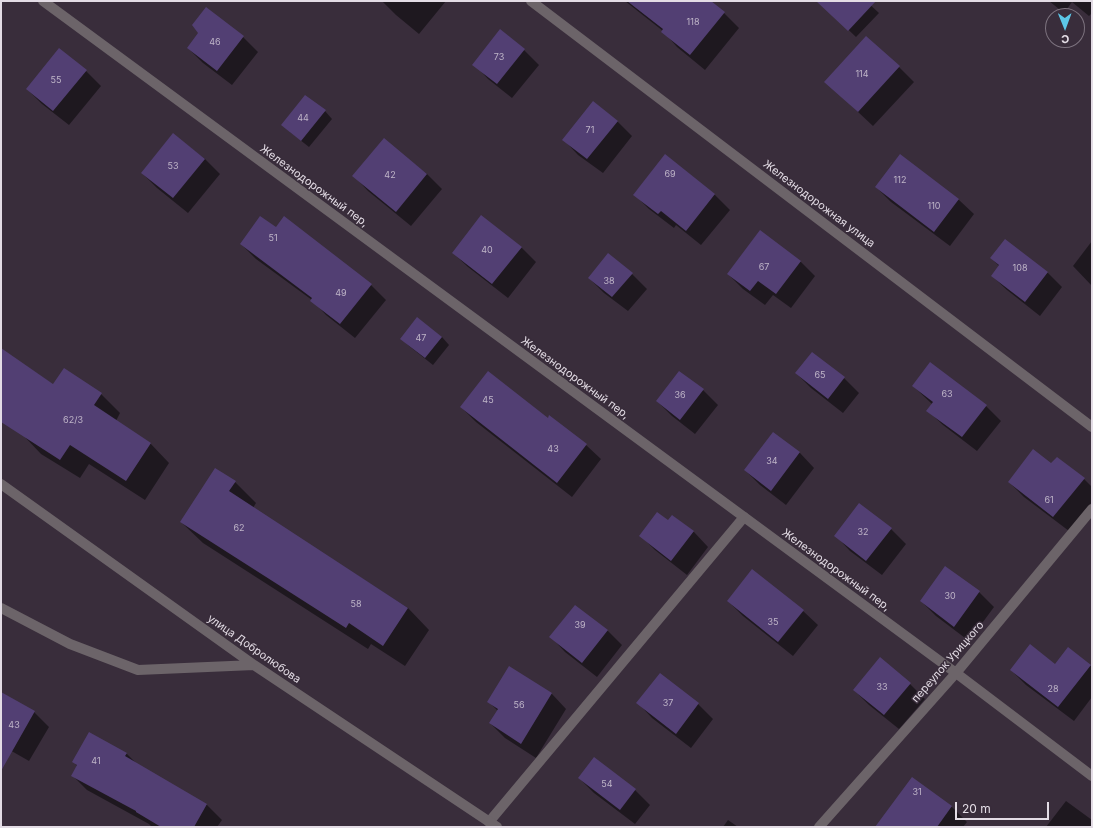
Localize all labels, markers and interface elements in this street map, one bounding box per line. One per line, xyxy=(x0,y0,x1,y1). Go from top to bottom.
north arrow xyxy=(1045,8,1085,48)
house number: 118 xyxy=(687,17,699,27)
text: С xyxy=(1061,32,1069,46)
house number: 46 xyxy=(209,37,221,47)
house number: 73 xyxy=(494,52,504,62)
house number: 114 xyxy=(855,69,869,79)
house number: 55 xyxy=(51,75,61,85)
house number: 44 xyxy=(297,113,309,123)
house number: 71 xyxy=(586,125,594,135)
street label: Железнодорожный пер, xyxy=(257,142,371,230)
street label: Железнодорожная улица xyxy=(760,158,878,250)
house number: 53 xyxy=(167,161,179,171)
house number: 69 xyxy=(664,169,676,179)
house number: 42 xyxy=(384,170,396,180)
house number: 112 xyxy=(894,175,906,185)
house number: 110 xyxy=(928,201,940,211)
house number: 51 xyxy=(268,233,278,243)
house number: 40 xyxy=(481,245,493,255)
house number: 67 xyxy=(759,262,769,272)
house number: 108 xyxy=(1013,263,1027,273)
house number: 38 xyxy=(603,276,615,286)
house number: 49 xyxy=(335,288,347,298)
house number: 47 xyxy=(416,333,426,343)
street label: Железнодорожный пер, xyxy=(518,334,632,422)
house number: 65 xyxy=(814,370,826,380)
house number: 63 xyxy=(941,389,953,399)
house number: 36 xyxy=(674,390,686,400)
house number: 45 xyxy=(482,395,494,405)
house number: 62/3 xyxy=(63,415,83,425)
house number: 43 xyxy=(547,444,559,454)
house number: 34 xyxy=(766,456,778,466)
house number: 61 xyxy=(1044,495,1054,505)
house number: 62 xyxy=(233,523,245,533)
street label: Железнодорожный пер, xyxy=(779,526,893,614)
house number: 32 xyxy=(857,527,869,537)
house number: 30 xyxy=(944,591,956,601)
house number: 58 xyxy=(350,599,362,609)
street label: улица Добролюбова xyxy=(205,612,303,686)
house number: 35 xyxy=(767,617,779,627)
street label: переулок Урицкого xyxy=(909,619,987,705)
house number: 39 xyxy=(574,620,586,630)
house number: 33 xyxy=(876,682,888,692)
house number: 28 xyxy=(1047,684,1059,694)
house number: 37 xyxy=(663,698,673,708)
house number: 56 xyxy=(513,700,525,710)
house number: 43 xyxy=(8,720,20,730)
house number: 41 xyxy=(91,756,101,766)
house number: 54 xyxy=(601,779,613,789)
house number: 31 xyxy=(912,787,922,797)
scale bar xyxy=(957,794,1051,820)
text: 20 m xyxy=(962,801,991,816)

